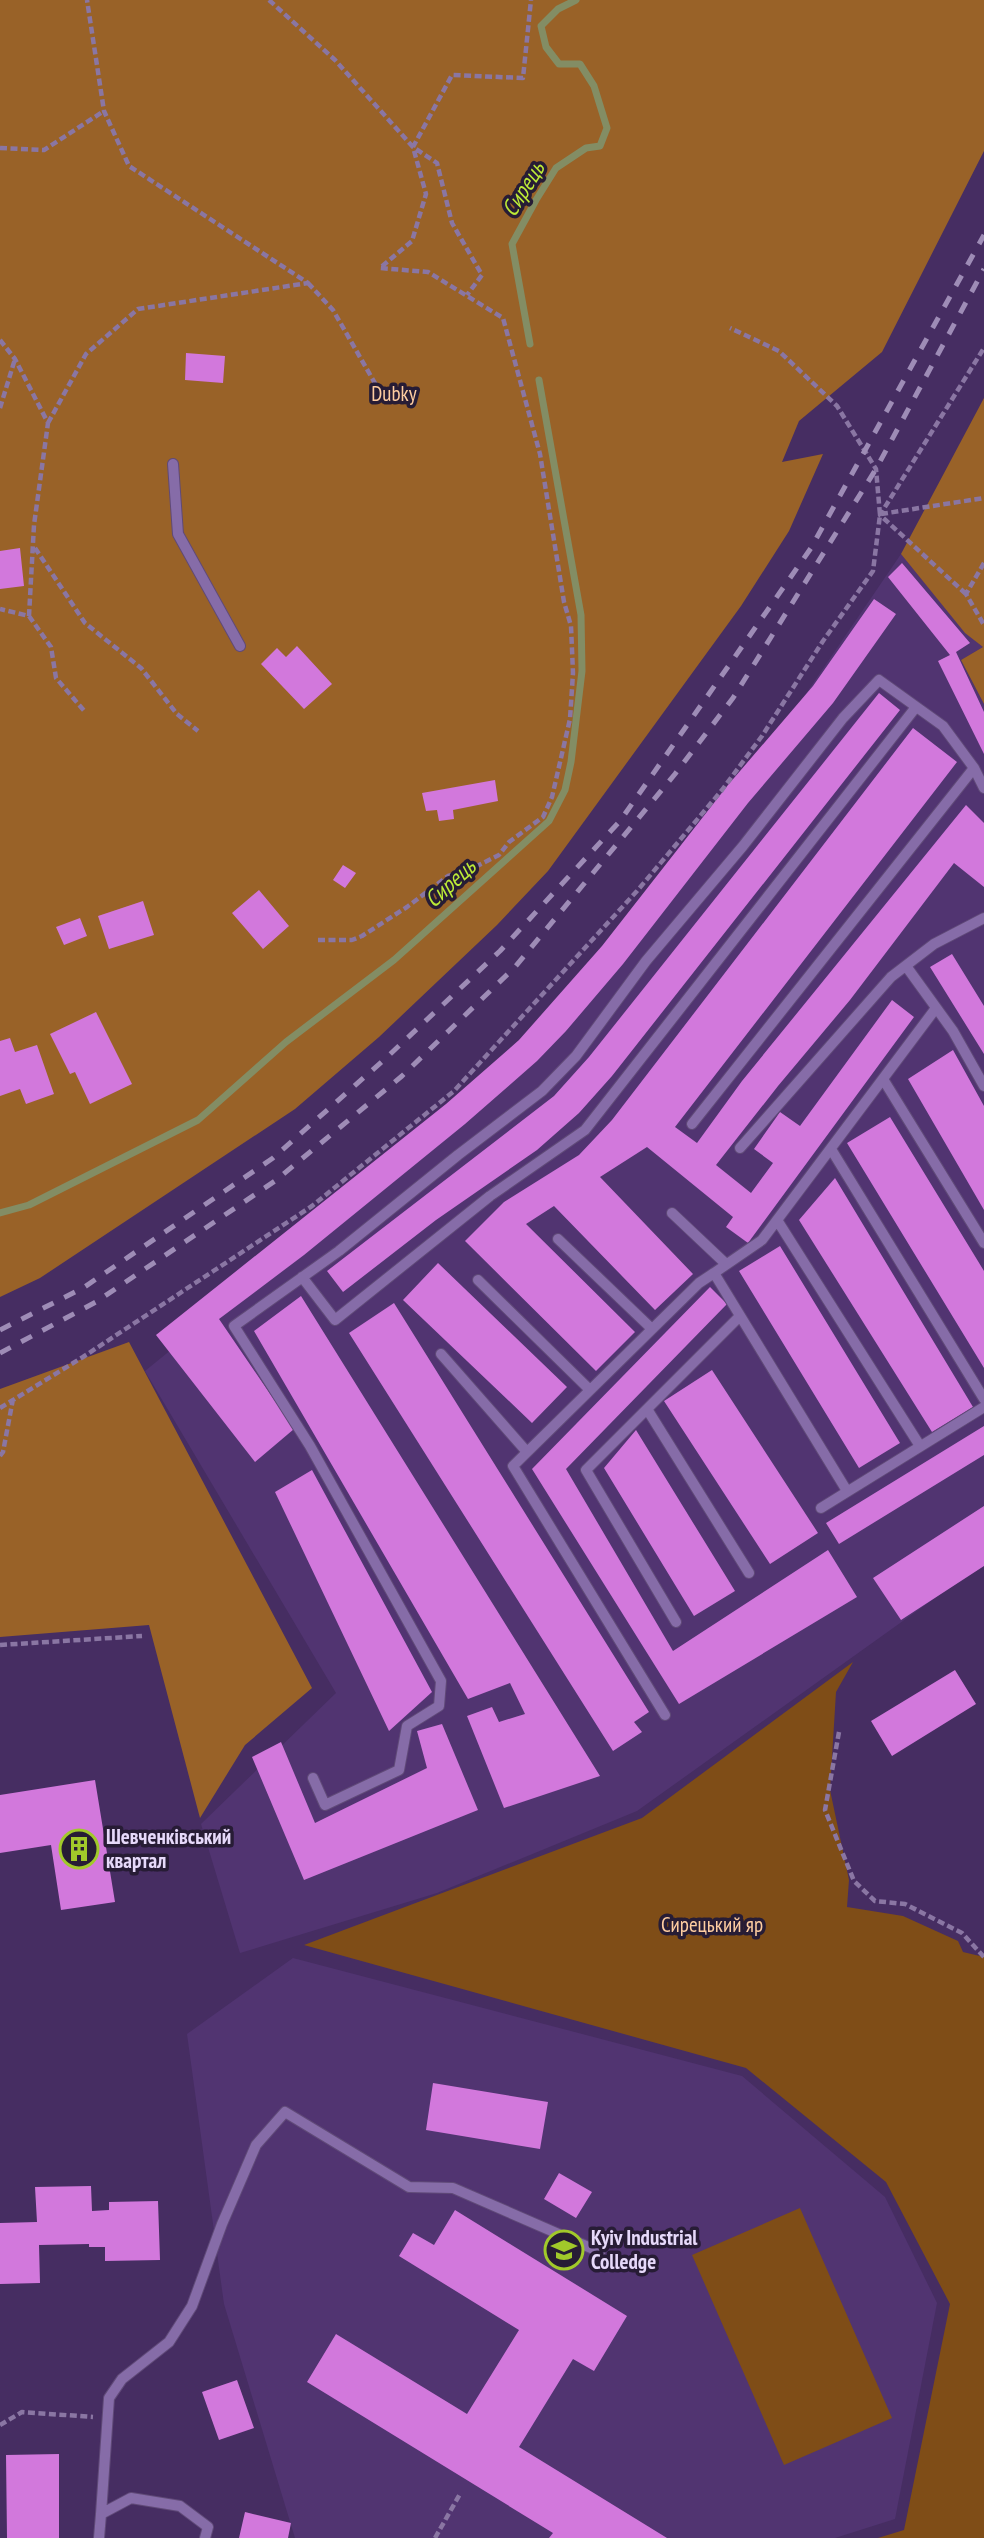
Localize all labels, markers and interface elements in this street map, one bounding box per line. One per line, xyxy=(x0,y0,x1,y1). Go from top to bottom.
water label: Сирець xyxy=(495,155,551,221)
park label: Dubky xyxy=(371,380,417,407)
water label: Сирець xyxy=(418,851,482,913)
place label: Шевченківський квартал xyxy=(106,1823,231,1874)
building icon: Шевченківський квартал xyxy=(58,1828,100,1870)
park label: Сирецький яр xyxy=(661,1911,763,1938)
place label: Kyiv Industrial Colledge xyxy=(591,2224,698,2275)
school or university icon: Kyiv Industrial Colledge xyxy=(543,2229,585,2271)

